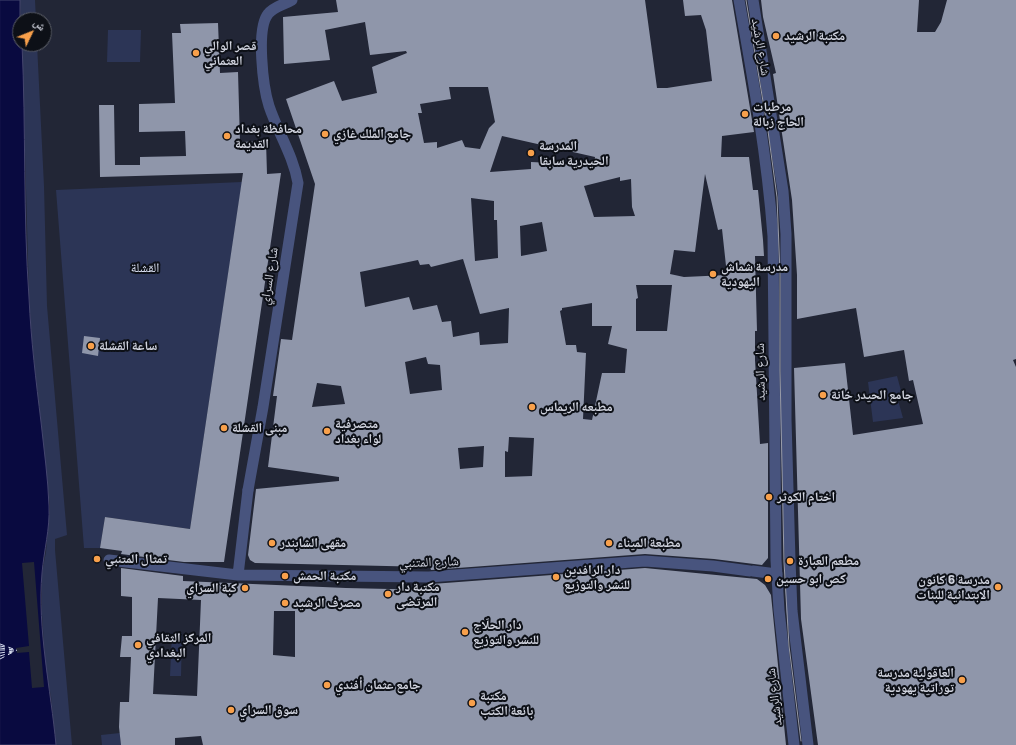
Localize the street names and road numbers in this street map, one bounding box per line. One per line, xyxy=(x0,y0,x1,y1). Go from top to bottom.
street label: شارع الرشيد xyxy=(748,17,774,77)
street label: شارع السراي xyxy=(257,246,281,306)
street label: شارع الرشيد xyxy=(752,343,768,401)
street label: شارع المتنبي xyxy=(399,553,459,571)
street label: شارع الرشيد xyxy=(763,667,785,727)

